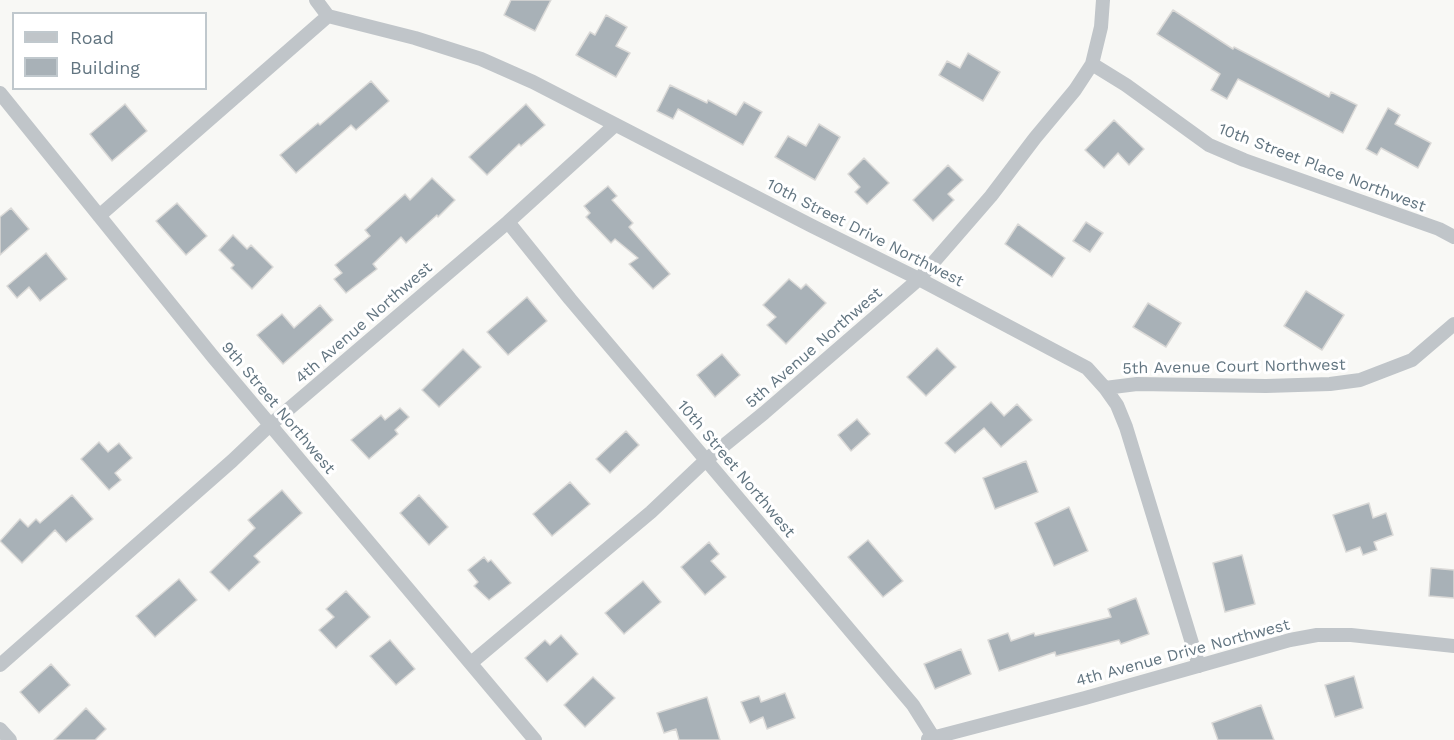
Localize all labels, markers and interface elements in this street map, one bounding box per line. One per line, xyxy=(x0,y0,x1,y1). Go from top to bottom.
legend xyxy=(12,12,207,90)
text: Road xyxy=(70,27,114,48)
text: Building xyxy=(70,57,140,78)
street label: 10th Street Place Northwest xyxy=(1216,120,1428,216)
street label: 10th Street Drive Northwest xyxy=(763,175,967,291)
street label: 4th Avenue Northwest xyxy=(292,258,436,388)
street label: 5th Avenue Northwest xyxy=(742,283,886,413)
street label: 9th Street Northwest xyxy=(217,338,339,478)
street label: 5th Avenue Court Northwest xyxy=(1122,355,1346,379)
street label: 10th Street Northwest xyxy=(673,397,799,541)
street label: 4th Avenue Drive Northwest xyxy=(1074,615,1292,691)

